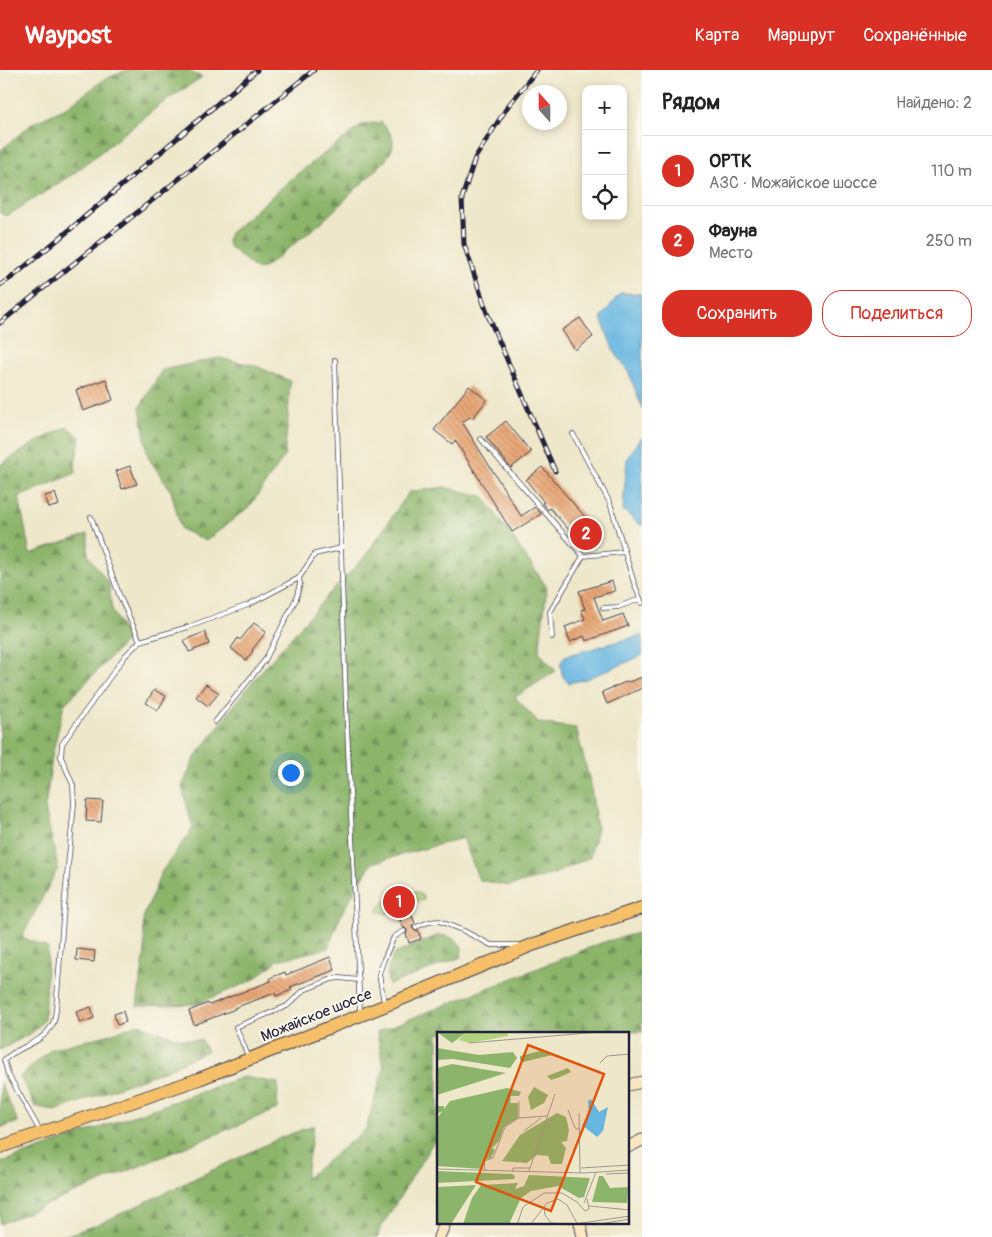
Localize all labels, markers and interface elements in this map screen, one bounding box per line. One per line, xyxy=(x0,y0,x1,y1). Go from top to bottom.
text: Waypost xyxy=(25,21,112,50)
text: Карта xyxy=(695,24,739,47)
text: Маршрут xyxy=(767,24,835,47)
text: Сохранённые xyxy=(863,24,967,47)
north arrow xyxy=(522,85,567,130)
map controls xyxy=(582,85,627,220)
button: + xyxy=(582,85,627,130)
text: Рядом xyxy=(662,89,720,116)
text: Найдено: 2 xyxy=(896,93,972,113)
button: − xyxy=(582,130,627,175)
text: ОРТК xyxy=(709,149,752,173)
text: 1 xyxy=(675,161,681,181)
text: 110 m xyxy=(931,161,972,181)
text: АЗС · Можайское шоссе xyxy=(709,173,877,193)
button: locate xyxy=(582,175,627,220)
text: Фауна xyxy=(709,219,757,243)
text: 2 xyxy=(674,231,682,251)
text: 250 m xyxy=(926,231,972,251)
text: Место xyxy=(709,243,753,263)
button: Сохранить xyxy=(662,290,812,337)
button: Поделиться xyxy=(822,290,972,337)
pin: 2 xyxy=(570,515,602,553)
your location xyxy=(278,760,304,786)
pin: 1 xyxy=(383,883,415,921)
street label: Можайское шоссе xyxy=(258,984,375,1046)
inset map xyxy=(437,1032,630,1224)

